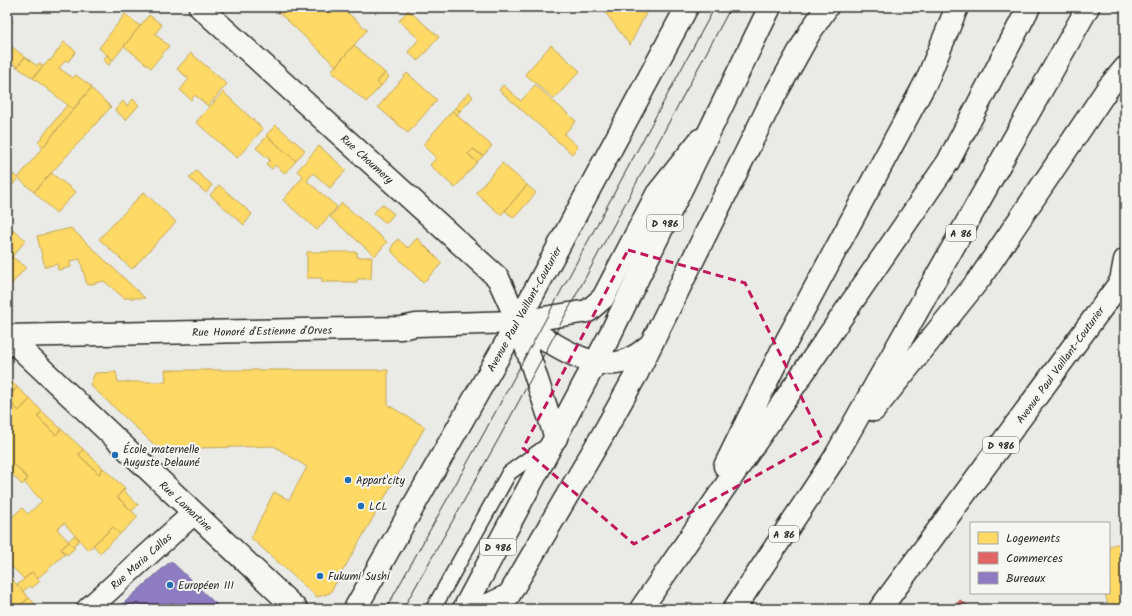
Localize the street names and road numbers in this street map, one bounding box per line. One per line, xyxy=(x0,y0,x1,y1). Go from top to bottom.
street label: Rue Choumery xyxy=(336,131,398,189)
road number: D 986 xyxy=(647,215,683,231)
road number: A 86 xyxy=(946,225,976,241)
street label: Avenue Paul Vaillant-Couturier xyxy=(483,242,568,375)
street label: Avenue Paul Vaillant-Couturier xyxy=(1012,302,1110,428)
street label: Rue Honoré d'Estienne d'Orves xyxy=(192,322,332,342)
road number: D 986 xyxy=(983,437,1019,453)
street label: Rue Lamartine xyxy=(154,477,216,536)
road number: A 86 xyxy=(769,526,799,542)
street label: Rue Maria Callas xyxy=(107,529,177,594)
road number: D 986 xyxy=(480,539,516,555)

